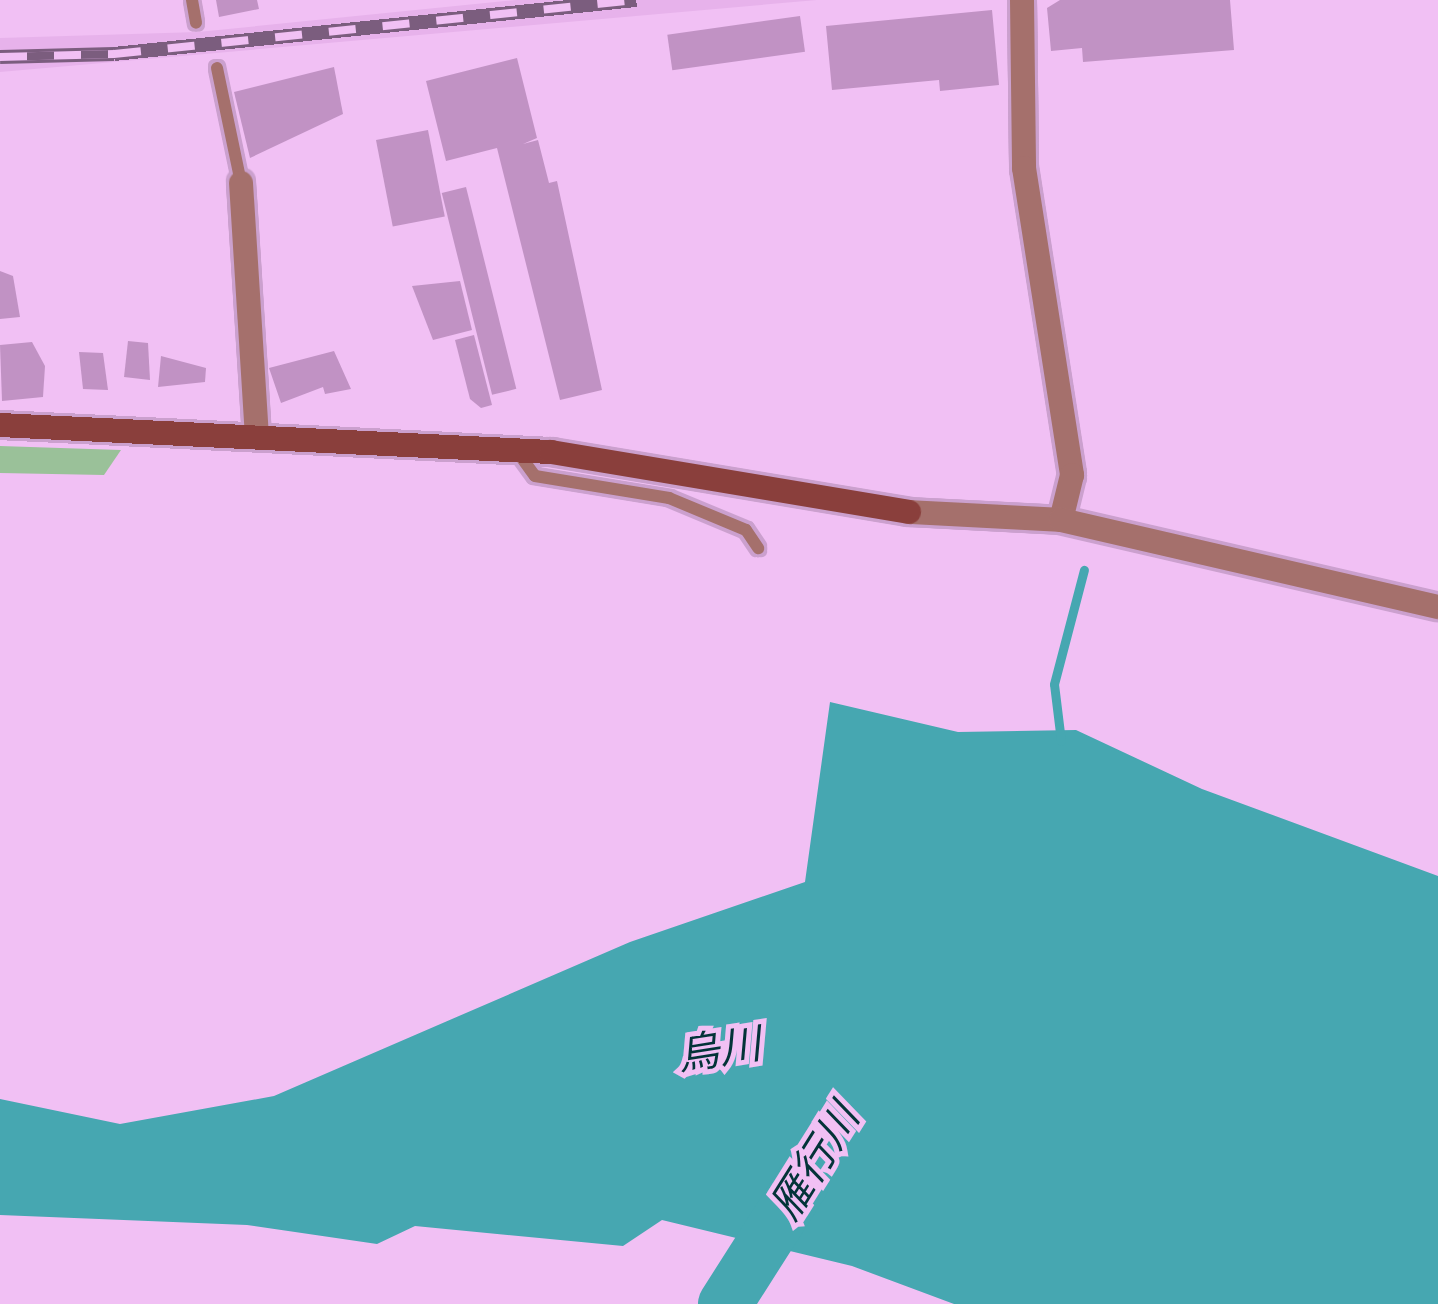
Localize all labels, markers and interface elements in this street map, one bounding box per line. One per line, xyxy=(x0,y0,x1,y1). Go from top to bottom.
water label: 烏川 xyxy=(674,1019,764,1081)
water label: 雁行川 xyxy=(760,1095,870,1229)

